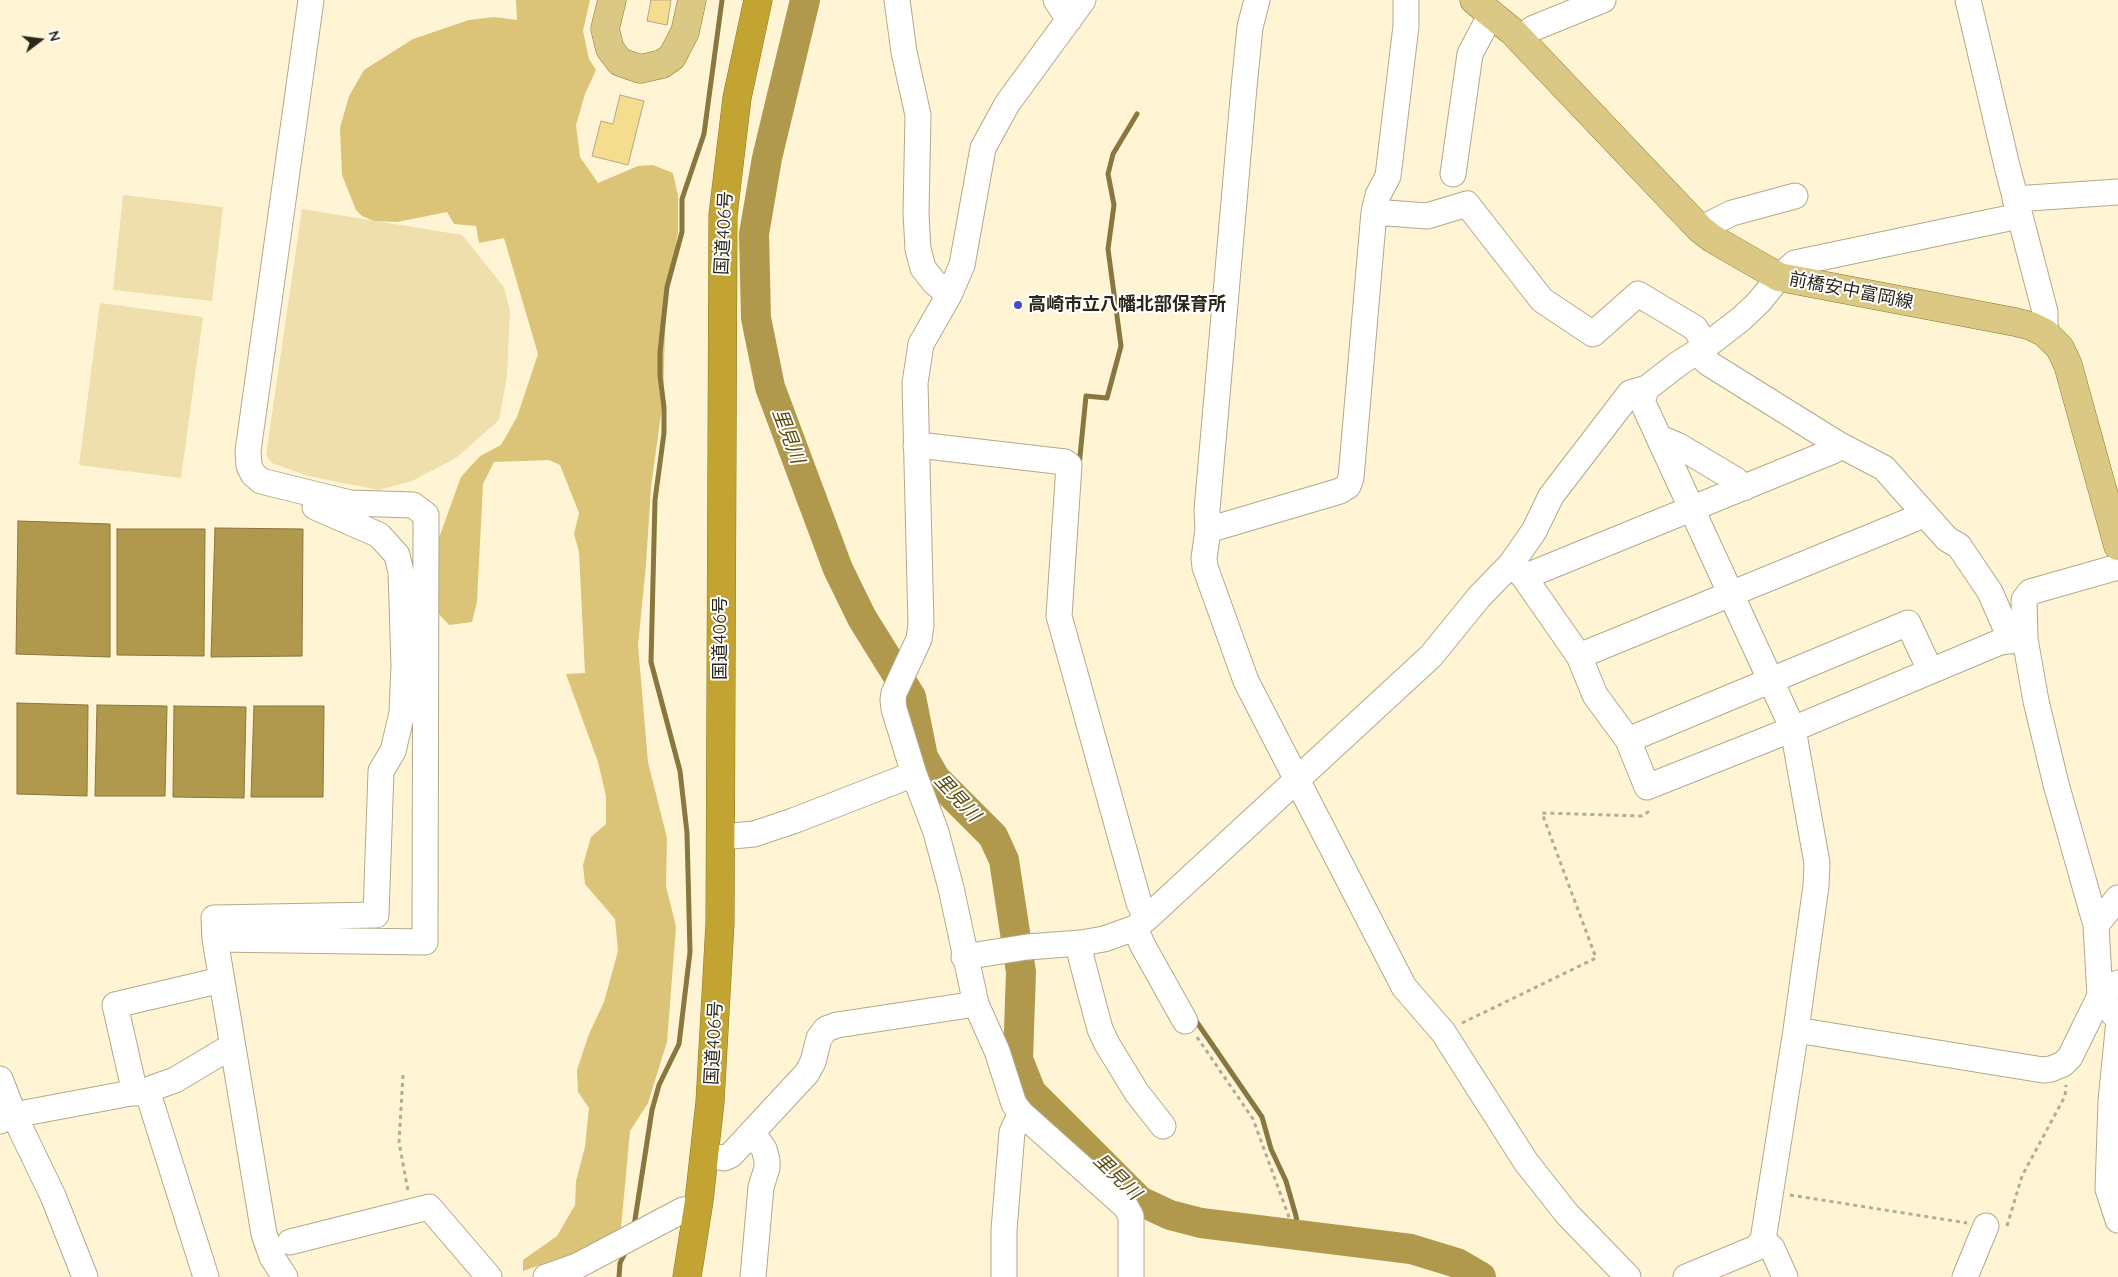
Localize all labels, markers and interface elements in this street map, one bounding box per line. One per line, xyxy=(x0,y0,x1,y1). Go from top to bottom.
north arrow xyxy=(15,15,65,65)
text: N xyxy=(44,29,65,43)
street label: 国道406号 xyxy=(711,191,737,275)
street label: 前橋安中富岡線 xyxy=(1787,268,1915,314)
place label: 高崎市立八幡北部保育所 xyxy=(1028,294,1226,316)
marker: 高崎市立八幡北部保育所 xyxy=(1012,299,1024,311)
water label: 里見川 xyxy=(767,405,809,467)
street label: 国道406号 xyxy=(710,596,732,680)
water label: 里見川 xyxy=(929,769,985,827)
street label: 国道406号 xyxy=(701,1001,727,1085)
water label: 里見川 xyxy=(1089,1149,1145,1205)

